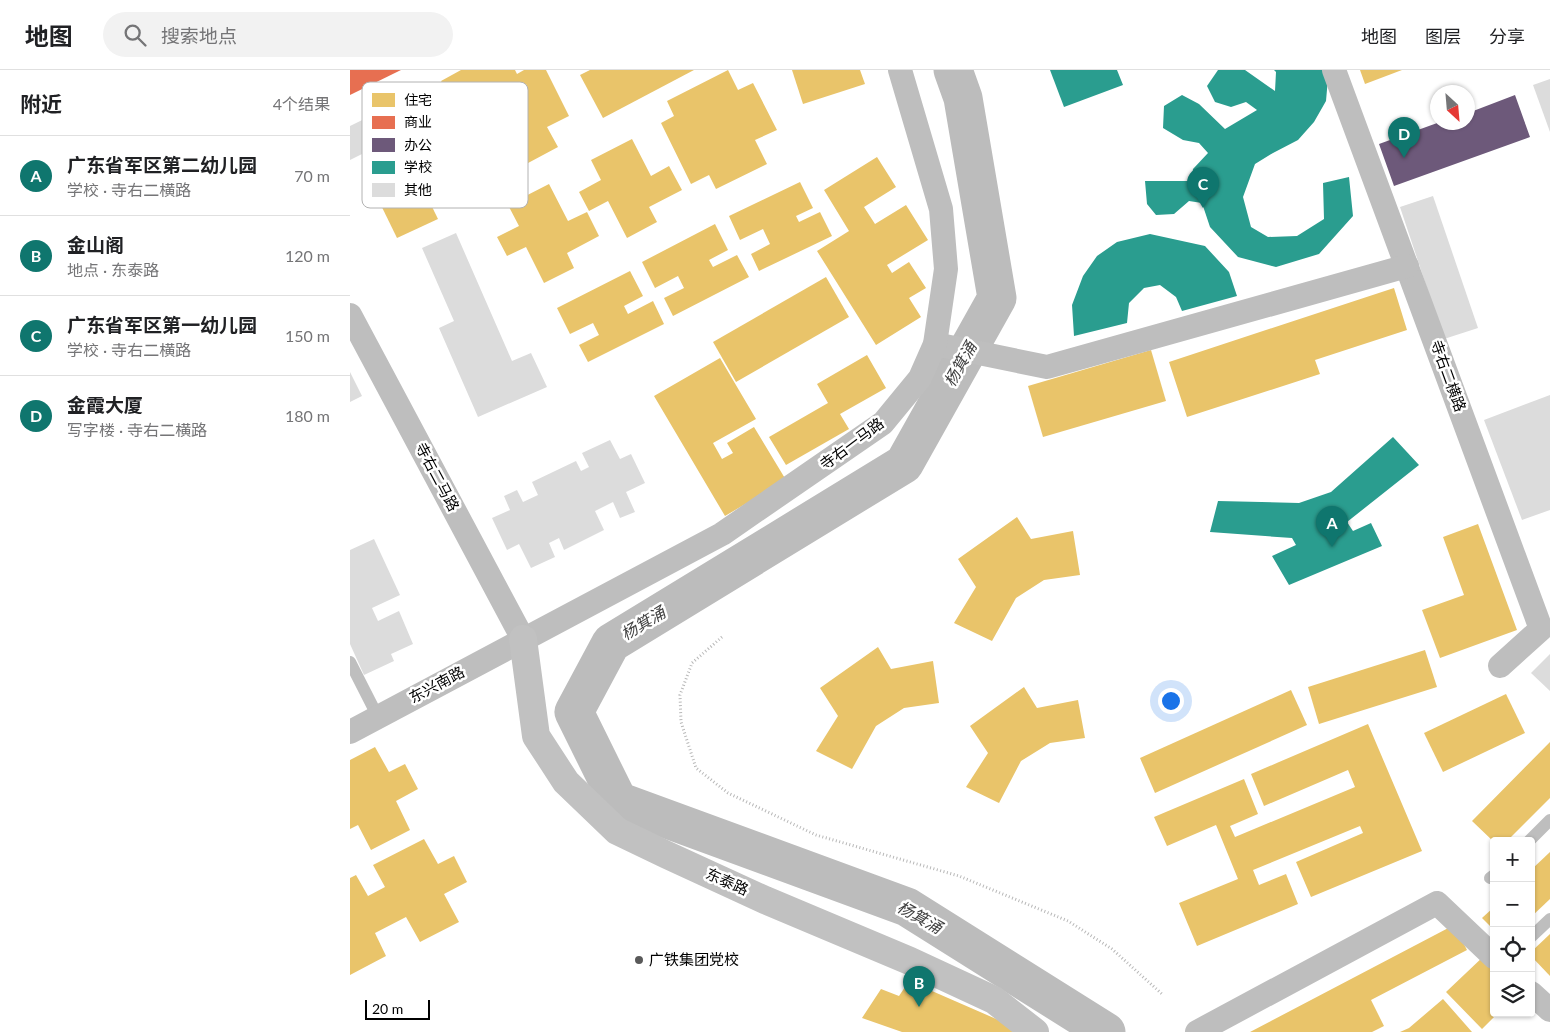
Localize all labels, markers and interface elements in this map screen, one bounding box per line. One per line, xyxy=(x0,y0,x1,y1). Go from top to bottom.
search box xyxy=(103,12,453,57)
text: 地图 xyxy=(25,21,73,50)
icon: search xyxy=(121,21,149,49)
text: 搜索地点 xyxy=(161,24,237,47)
text: 地图 xyxy=(1361,25,1397,47)
text: 图层 xyxy=(1425,25,1461,47)
text: 分享 xyxy=(1489,25,1525,47)
legend xyxy=(362,82,528,208)
north arrow xyxy=(1430,85,1475,130)
text: 附近 xyxy=(20,91,62,116)
text: 住宅 xyxy=(404,91,432,108)
text: 4个结果 xyxy=(273,94,330,113)
text: 商业 xyxy=(404,113,432,130)
pin: D xyxy=(1388,117,1420,158)
text: 办公 xyxy=(404,136,432,153)
text: 广东省军区第二幼儿园 xyxy=(67,153,257,176)
text: 学校 xyxy=(404,158,432,175)
text: A xyxy=(30,166,42,185)
text: 70 m xyxy=(294,166,330,185)
pin: C xyxy=(1187,167,1219,208)
text: 学校 · 寺右二横路 xyxy=(67,180,191,199)
text: 其他 xyxy=(404,181,432,198)
text: 金山阁 xyxy=(67,233,124,256)
text: B xyxy=(31,246,41,265)
text: 120 m xyxy=(285,246,330,265)
text: 地点 · 东泰路 xyxy=(67,260,159,279)
text: 广东省军区第一幼儿园 xyxy=(67,313,257,336)
text: C xyxy=(31,326,41,345)
text: 150 m xyxy=(285,326,330,345)
water label: 杨箕涌 xyxy=(940,336,980,389)
street label: 寺右二横路 xyxy=(1428,337,1470,414)
text: 学校 · 寺右二横路 xyxy=(67,340,191,359)
text: 金霞大厦 xyxy=(67,393,143,416)
text: D xyxy=(30,406,42,425)
text: 180 m xyxy=(285,406,330,425)
street label: 寺右一马路 xyxy=(816,413,887,473)
text: 写字楼 · 寺右二横路 xyxy=(67,420,207,439)
street label: 寺右二马路 xyxy=(412,439,463,514)
pin: A xyxy=(1316,506,1348,547)
water label: 杨箕涌 xyxy=(617,601,670,643)
street label: 东兴南路 xyxy=(406,662,467,706)
your location xyxy=(1158,688,1184,714)
map controls xyxy=(1490,837,1535,1017)
button: + xyxy=(1490,837,1535,882)
street label: 东泰路 xyxy=(703,864,752,898)
button: − xyxy=(1490,882,1535,927)
water label: 杨箕涌 xyxy=(895,897,948,937)
button: locate xyxy=(1490,927,1535,972)
place label: 广铁集团党校 xyxy=(649,950,739,968)
marker: 广铁集团党校 xyxy=(633,954,645,966)
pin: B xyxy=(903,966,935,1007)
button: layers xyxy=(1490,972,1535,1017)
scale bar xyxy=(365,997,430,1020)
text: 20 m xyxy=(372,1000,403,1017)

